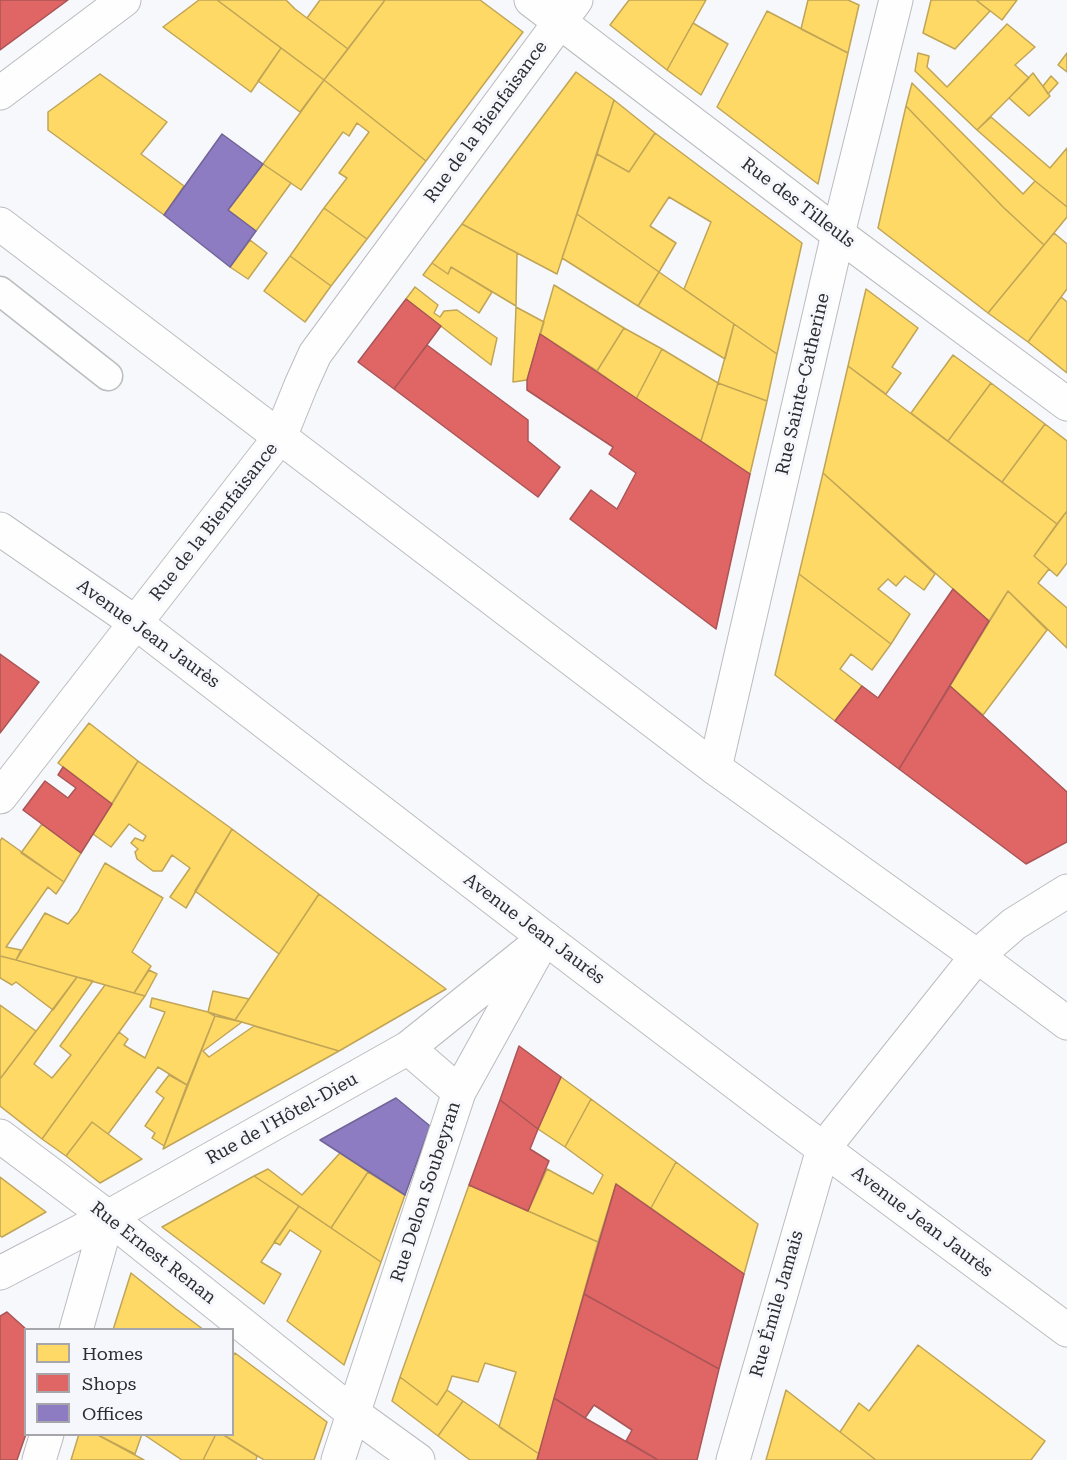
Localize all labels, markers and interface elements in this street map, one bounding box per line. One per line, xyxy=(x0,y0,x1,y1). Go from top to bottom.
street label: Rue de la Bienfaisance xyxy=(420,37,552,207)
street label: Rue des Tilleuls xyxy=(737,153,859,253)
street label: Rue Sainte-Catherine xyxy=(772,291,834,477)
street label: Rue de la Bienfaisance xyxy=(145,438,283,606)
street label: Avenue Jean Jaurès xyxy=(72,575,224,693)
street label: Avenue Jean Jaurès xyxy=(459,869,609,989)
street label: Rue de l'Hôtel-Dieu xyxy=(202,1068,362,1170)
street label: Rue Delon Soubeyran xyxy=(387,1099,465,1285)
street label: Avenue Jean Jaurès xyxy=(847,1162,997,1282)
street label: Rue Ernest Renan xyxy=(86,1197,220,1309)
street label: Rue Émile Jamais xyxy=(746,1228,808,1380)
legend xyxy=(24,1328,234,1436)
text: Homes xyxy=(82,1343,143,1364)
text: Shops xyxy=(82,1373,136,1394)
text: Offices xyxy=(82,1403,143,1424)

